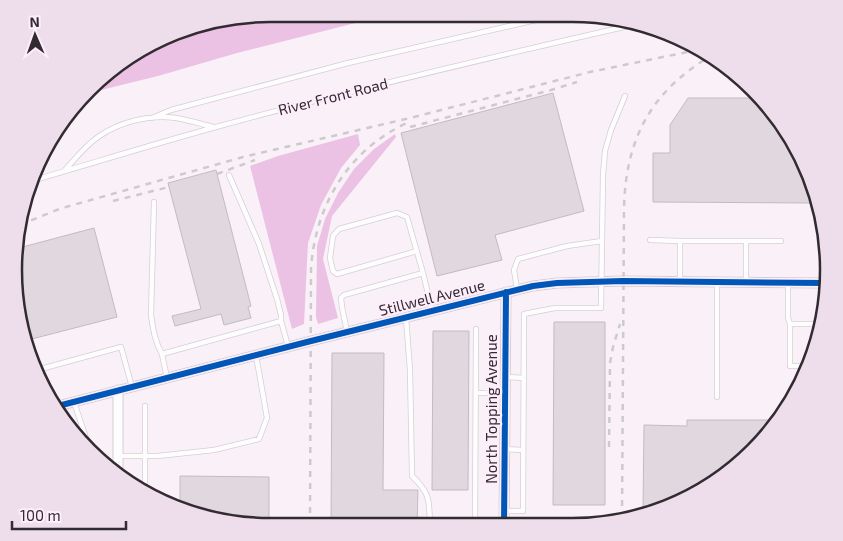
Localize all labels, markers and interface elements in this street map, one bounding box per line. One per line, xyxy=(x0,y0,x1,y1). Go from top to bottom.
north arrow xyxy=(10,10,60,60)
text: N xyxy=(29,13,40,30)
street label: River Front Road xyxy=(276,74,389,118)
street label: Stillwell Avenue xyxy=(377,275,487,319)
street label: North Topping Avenue xyxy=(482,334,500,484)
scale bar xyxy=(12,498,126,530)
text: 100 m xyxy=(20,506,61,524)

